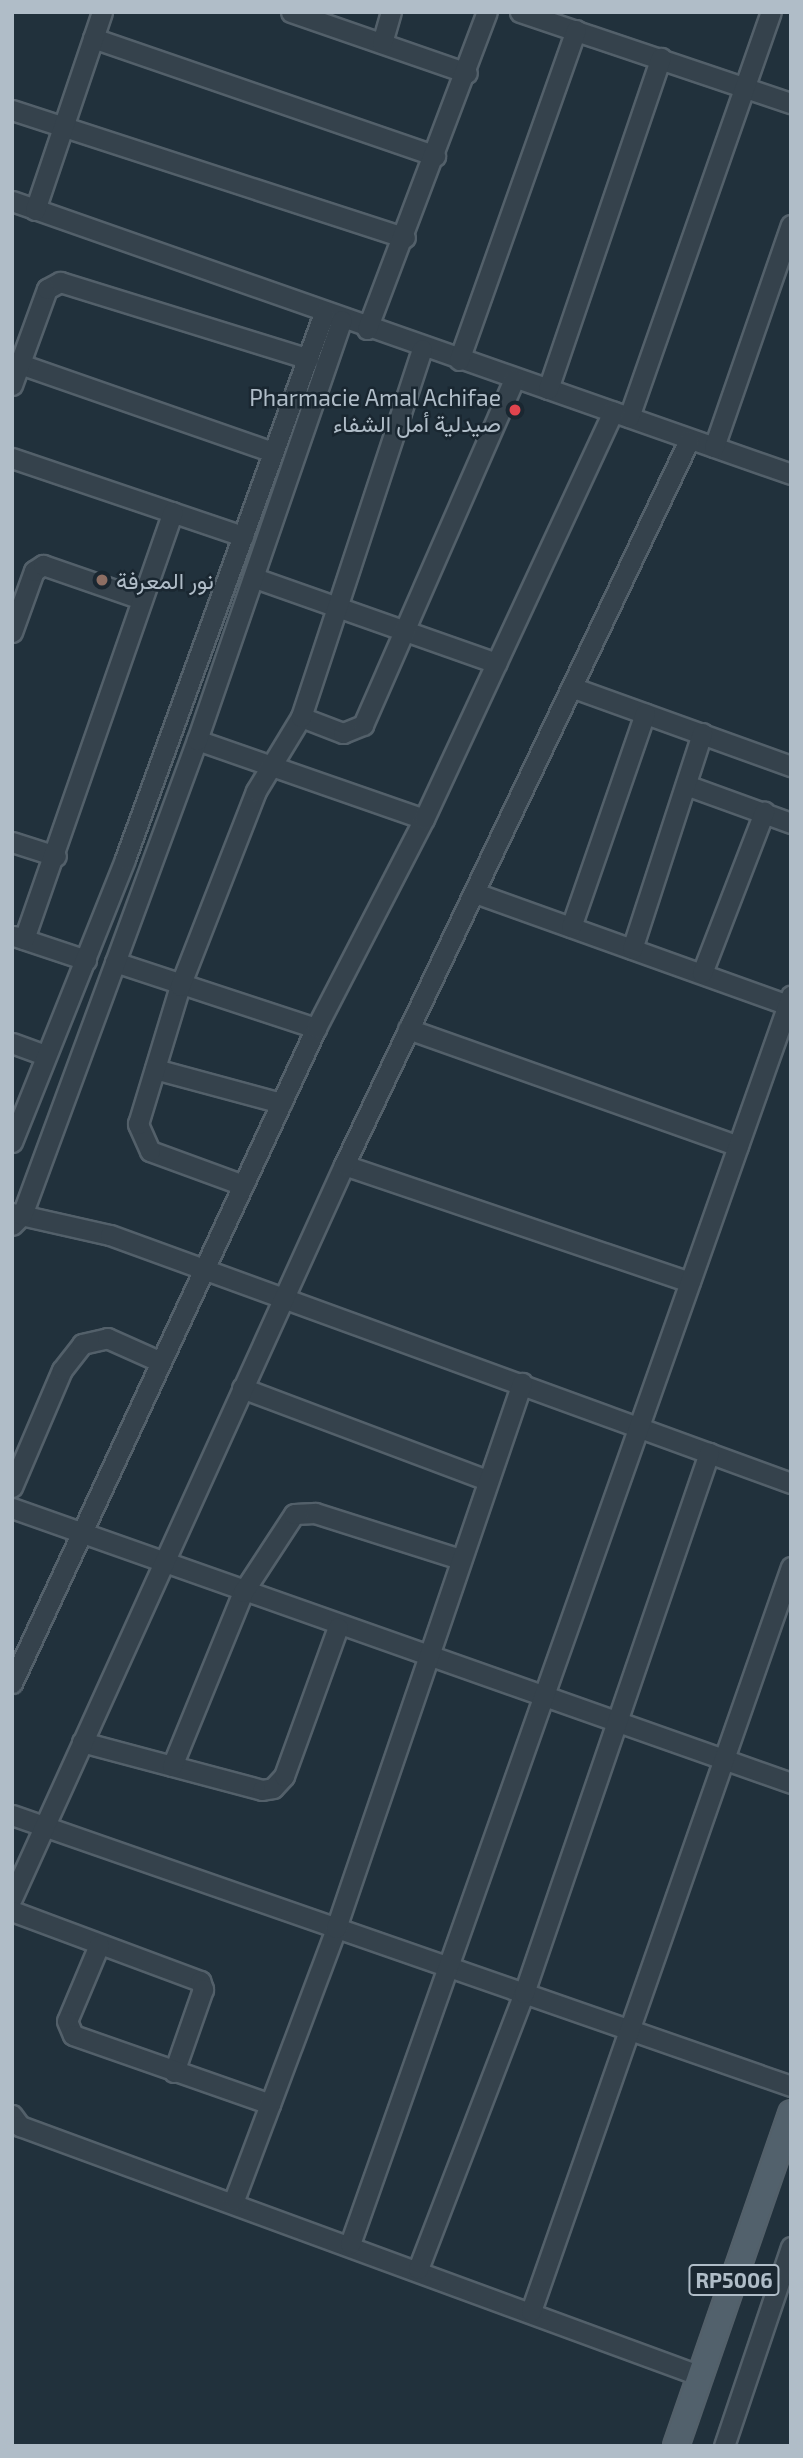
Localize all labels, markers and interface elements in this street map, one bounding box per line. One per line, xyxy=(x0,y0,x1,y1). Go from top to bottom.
place label: Pharmacie Amal Achifae صيدلية أمل الشفاء xyxy=(248,383,501,437)
marker: Pharmacie Amal Achifae صيدلية أمل الشفاء xyxy=(507,402,523,418)
place label: نور المعرفة xyxy=(116,566,214,594)
marker: نور المعرفة xyxy=(94,572,110,588)
road number: RP5006 xyxy=(687,2262,781,2298)

